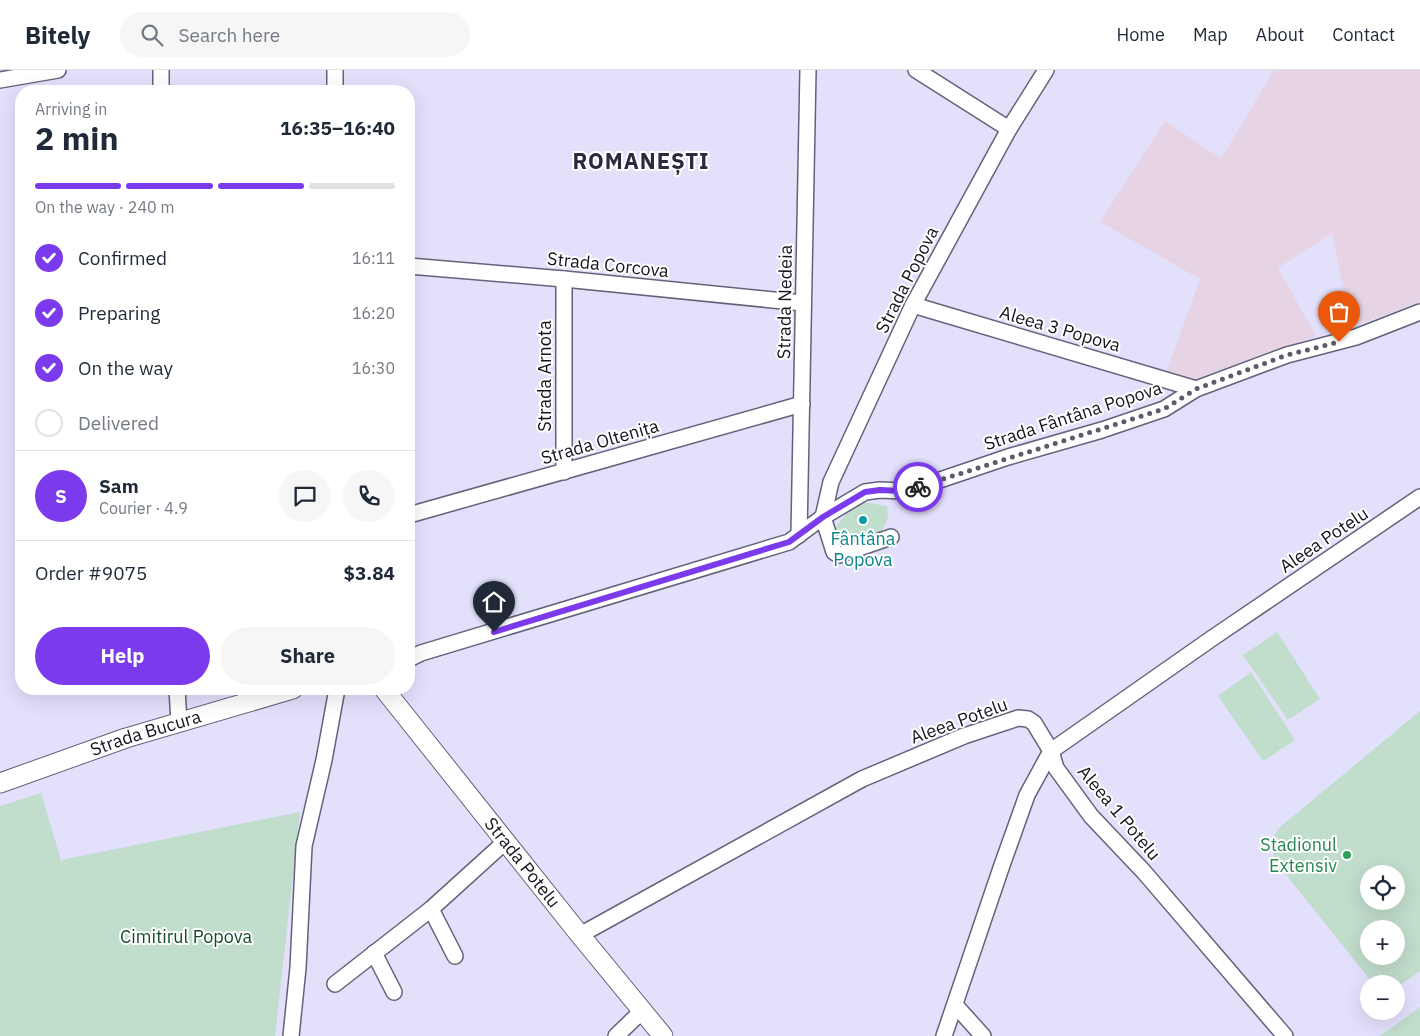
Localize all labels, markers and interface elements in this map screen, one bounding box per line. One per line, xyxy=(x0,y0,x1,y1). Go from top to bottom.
search box xyxy=(120,12,470,57)
text: Bitely xyxy=(25,19,90,51)
icon: search xyxy=(138,21,166,49)
text: Search here xyxy=(178,23,280,47)
text: Home xyxy=(1117,23,1165,46)
text: Map xyxy=(1193,23,1228,46)
text: About xyxy=(1256,23,1304,46)
text: Contact xyxy=(1332,23,1395,46)
text: Arriving in xyxy=(35,99,107,119)
text: 16:35–16:40 xyxy=(280,116,395,140)
text: 2 min xyxy=(35,117,119,159)
district label: ROMANEȘTI xyxy=(572,146,710,175)
text: On the way · 240 m xyxy=(35,197,174,217)
street label: Strada Popova xyxy=(870,222,943,337)
icon: check xyxy=(35,244,63,272)
street label: Strada Nedeia xyxy=(772,244,797,359)
text: Confirmed xyxy=(78,246,167,270)
street label: Strada Corcova xyxy=(546,247,670,282)
text: 16:11 xyxy=(352,248,395,268)
pin xyxy=(1318,291,1360,342)
icon: bag xyxy=(1325,298,1353,326)
icon: check xyxy=(35,299,63,327)
street label: Aleea 3 Popova xyxy=(997,300,1123,357)
text: Preparing xyxy=(78,301,160,325)
text: 16:20 xyxy=(352,303,395,323)
street label: Strada Arnota xyxy=(533,320,556,432)
icon: check xyxy=(35,354,63,382)
text: On the way xyxy=(78,356,173,380)
text: 16:30 xyxy=(352,358,395,378)
street label: Strada Fântâna Popova xyxy=(981,376,1165,455)
text: Delivered xyxy=(78,411,159,435)
street label: Strada Oltenița xyxy=(538,414,662,469)
courier xyxy=(893,462,943,512)
button: chat xyxy=(279,470,331,522)
button: phone xyxy=(343,470,395,522)
icon: bike xyxy=(904,473,932,501)
text: Sam xyxy=(99,474,139,498)
text: S xyxy=(55,484,67,508)
text: Courier · 4.9 xyxy=(99,498,188,518)
street label: Aleea Potelu xyxy=(1275,502,1372,578)
marker: Fântâna Popova xyxy=(857,514,869,526)
place label: Fântâna Popova xyxy=(831,527,896,571)
text: Order #9075 xyxy=(35,561,147,585)
text: $3.84 xyxy=(343,561,395,585)
pin xyxy=(473,581,515,632)
icon: home xyxy=(480,588,508,616)
button: Help xyxy=(35,627,210,685)
button: Share xyxy=(220,627,395,685)
street label: Aleea Potelu xyxy=(907,692,1011,749)
street label: Strada Bucura xyxy=(87,705,204,761)
street label: Aleea 1 Potelu xyxy=(1073,760,1166,865)
street label: Strada Potelu xyxy=(480,812,566,912)
place label: Stadionul Extensiv xyxy=(1260,833,1337,877)
marker: Stadionul Extensiv xyxy=(1341,849,1353,861)
map controls xyxy=(1360,865,1405,1020)
button: locate xyxy=(1360,865,1405,910)
button: + xyxy=(1360,920,1405,965)
park label: Cimitirul Popova xyxy=(120,925,252,948)
button: − xyxy=(1360,975,1405,1020)

